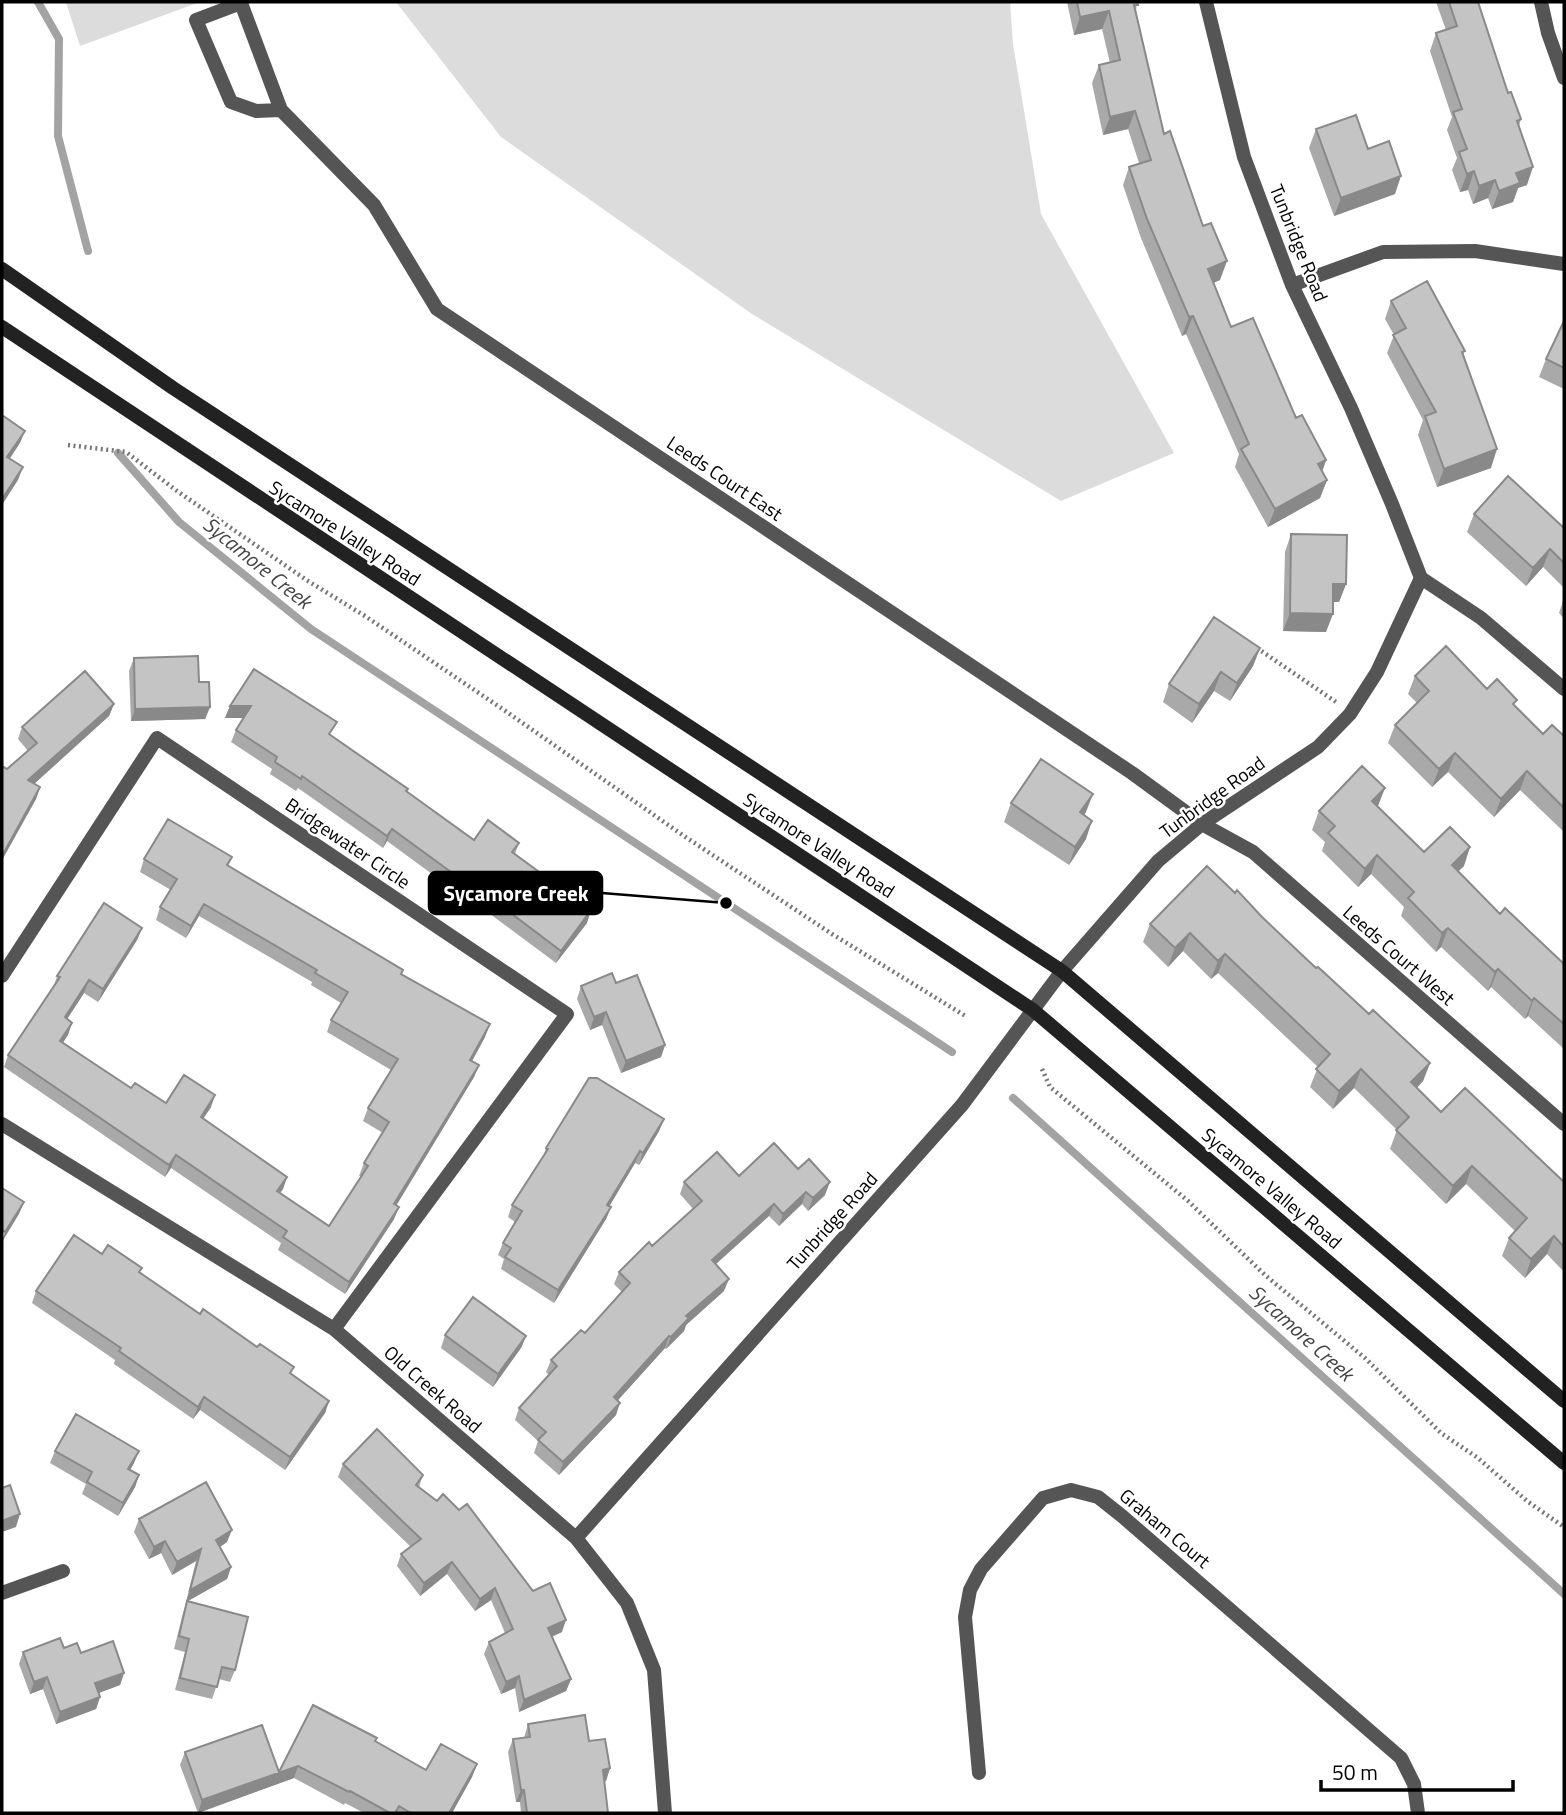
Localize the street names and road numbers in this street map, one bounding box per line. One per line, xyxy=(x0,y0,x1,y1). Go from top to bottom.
street label: Tunbridge Road xyxy=(1263,180,1336,306)
street label: Leeds Court East xyxy=(661,428,789,527)
street label: Sycamore Valley Road xyxy=(264,473,427,593)
street label: Tunbridge Road xyxy=(1153,748,1270,845)
street label: Sycamore Valley Road xyxy=(738,785,901,905)
street label: Bridgewater Circle xyxy=(280,790,417,895)
street label: Leeds Court West xyxy=(1337,898,1462,1012)
street label: Sycamore Valley Road xyxy=(1196,1120,1349,1255)
street label: Tunbridge Road xyxy=(779,1165,884,1276)
street label: Old Creek Road xyxy=(378,1338,489,1439)
street label: Graham Court xyxy=(1113,1481,1217,1575)

